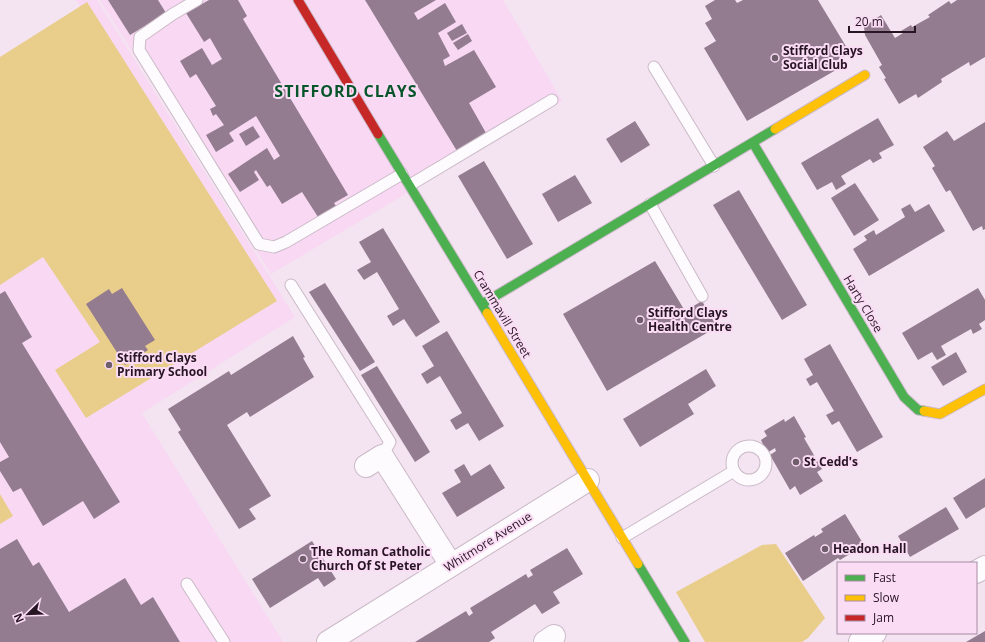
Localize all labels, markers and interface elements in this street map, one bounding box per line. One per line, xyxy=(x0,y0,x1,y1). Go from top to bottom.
scale bar xyxy=(849,8,915,34)
text: 20 m xyxy=(855,13,883,30)
place label: Stifford Clays Social Club xyxy=(783,42,863,73)
marker: Stifford Clays Social Club xyxy=(770,53,780,63)
district label: STIFFORD CLAYS xyxy=(274,80,418,102)
street label: Crammavill Street xyxy=(469,267,535,361)
street label: Harty Close xyxy=(840,272,887,336)
place label: Stifford Clays Health Centre xyxy=(648,304,732,335)
marker: Stifford Clays Health Centre xyxy=(635,315,645,325)
place label: Stifford Clays Primary School xyxy=(117,349,207,380)
marker: Stifford Clays Primary School xyxy=(104,360,114,370)
place label: St Cedd's xyxy=(804,453,858,470)
marker: St Cedd's xyxy=(791,457,801,467)
street label: Whitmore Avenue xyxy=(441,508,535,575)
place label: Headon Hall xyxy=(833,540,906,557)
place label: The Roman Catholic Church Of St Peter xyxy=(311,543,430,574)
marker: Headon Hall xyxy=(820,544,830,554)
marker: The Roman Catholic Church Of St Peter xyxy=(298,554,308,564)
legend xyxy=(837,562,977,634)
text: Fast xyxy=(873,569,896,586)
text: Slow xyxy=(873,589,900,606)
north arrow xyxy=(8,594,48,634)
text: Jam xyxy=(872,609,894,626)
text: N xyxy=(10,611,27,625)

